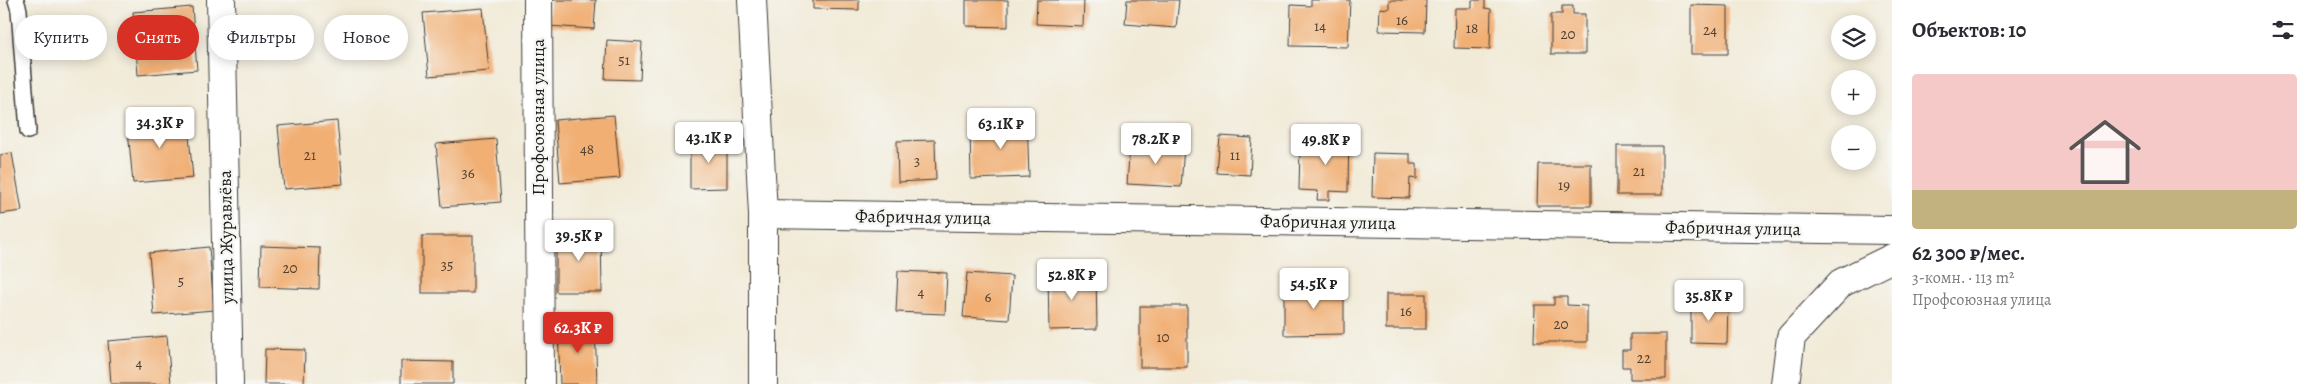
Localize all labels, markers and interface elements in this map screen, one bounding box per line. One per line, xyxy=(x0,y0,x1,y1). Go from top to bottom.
house number: 16 xyxy=(1396,10,1408,30)
chip: Купить xyxy=(15,15,107,60)
chip: Снять xyxy=(117,15,199,60)
chip: Фильтры xyxy=(209,15,314,60)
chip: Новое xyxy=(324,15,408,60)
map controls xyxy=(1831,15,1876,170)
button: layers xyxy=(1831,15,1876,60)
house number: 14 xyxy=(1314,16,1326,36)
text: Объектов: 10 xyxy=(1912,16,2026,44)
icon: filters xyxy=(2269,16,2297,44)
house number: 18 xyxy=(1466,18,1478,38)
house number: 24 xyxy=(1703,20,1717,40)
house number: 20 xyxy=(1560,24,1576,44)
street label: Профсоюзная улица xyxy=(526,38,550,195)
house number: 51 xyxy=(618,50,630,70)
button: + xyxy=(1831,70,1876,115)
pin: 34.3K ₽ xyxy=(114,106,206,149)
icon: home xyxy=(2060,107,2150,197)
pin: 63.1K ₽ xyxy=(955,108,1047,150)
text: 34.3K ₽ xyxy=(136,112,184,134)
text: 63.1K ₽ xyxy=(978,113,1024,135)
pin: 43.1K ₽ xyxy=(663,121,755,164)
pin: 78.2K ₽ xyxy=(1110,122,1202,165)
pin: 49.8K ₽ xyxy=(1280,124,1372,166)
button: − xyxy=(1831,125,1876,170)
text: 43.1K ₽ xyxy=(686,127,732,149)
text: 78.2K ₽ xyxy=(1132,128,1180,150)
text: 49.8K ₽ xyxy=(1302,129,1350,151)
house number: 48 xyxy=(580,139,594,159)
house number: 21 xyxy=(304,145,316,165)
house number: 11 xyxy=(1230,145,1240,165)
house number: 3 xyxy=(914,151,920,171)
house number: 21 xyxy=(1633,161,1645,181)
house number: 36 xyxy=(461,163,475,183)
street label: улица Журавлёва xyxy=(213,169,239,305)
house number: 19 xyxy=(1558,175,1570,195)
street label: Фабричная улица xyxy=(855,204,992,230)
street label: Фабричная улица xyxy=(1260,209,1397,235)
street label: Фабричная улица xyxy=(1665,215,1802,241)
pin: 39.5K ₽ xyxy=(533,220,625,262)
text: 39.5K ₽ xyxy=(556,225,602,247)
text: 62 300 ₽/мес. xyxy=(1912,239,2025,267)
house number: 35 xyxy=(441,255,453,275)
house number: 20 xyxy=(282,258,298,278)
pin: 52.8K ₽ xyxy=(1026,258,1118,301)
text: 52.8K ₽ xyxy=(1048,264,1096,286)
text: 3-комн. · 113 m² xyxy=(1912,267,2014,289)
pin: 54.5K ₽ xyxy=(1268,268,1360,310)
house number: 5 xyxy=(178,271,184,291)
text: 54.5K ₽ xyxy=(1290,273,1338,295)
pin: 35.8K ₽ xyxy=(1663,280,1755,322)
house number: 4 xyxy=(918,282,925,302)
text: 35.8K ₽ xyxy=(1685,285,1733,307)
house number: 6 xyxy=(985,287,992,307)
text: Профсоюзная улица xyxy=(1912,289,2051,311)
house number: 16 xyxy=(1400,301,1412,321)
pin: 62.3K ₽ xyxy=(532,312,624,354)
house number: 20 xyxy=(1553,314,1569,334)
text: 62.3K ₽ xyxy=(554,317,602,339)
house number: 10 xyxy=(1156,327,1170,347)
house number: 22 xyxy=(1637,348,1651,368)
house number: 4 xyxy=(136,353,143,373)

